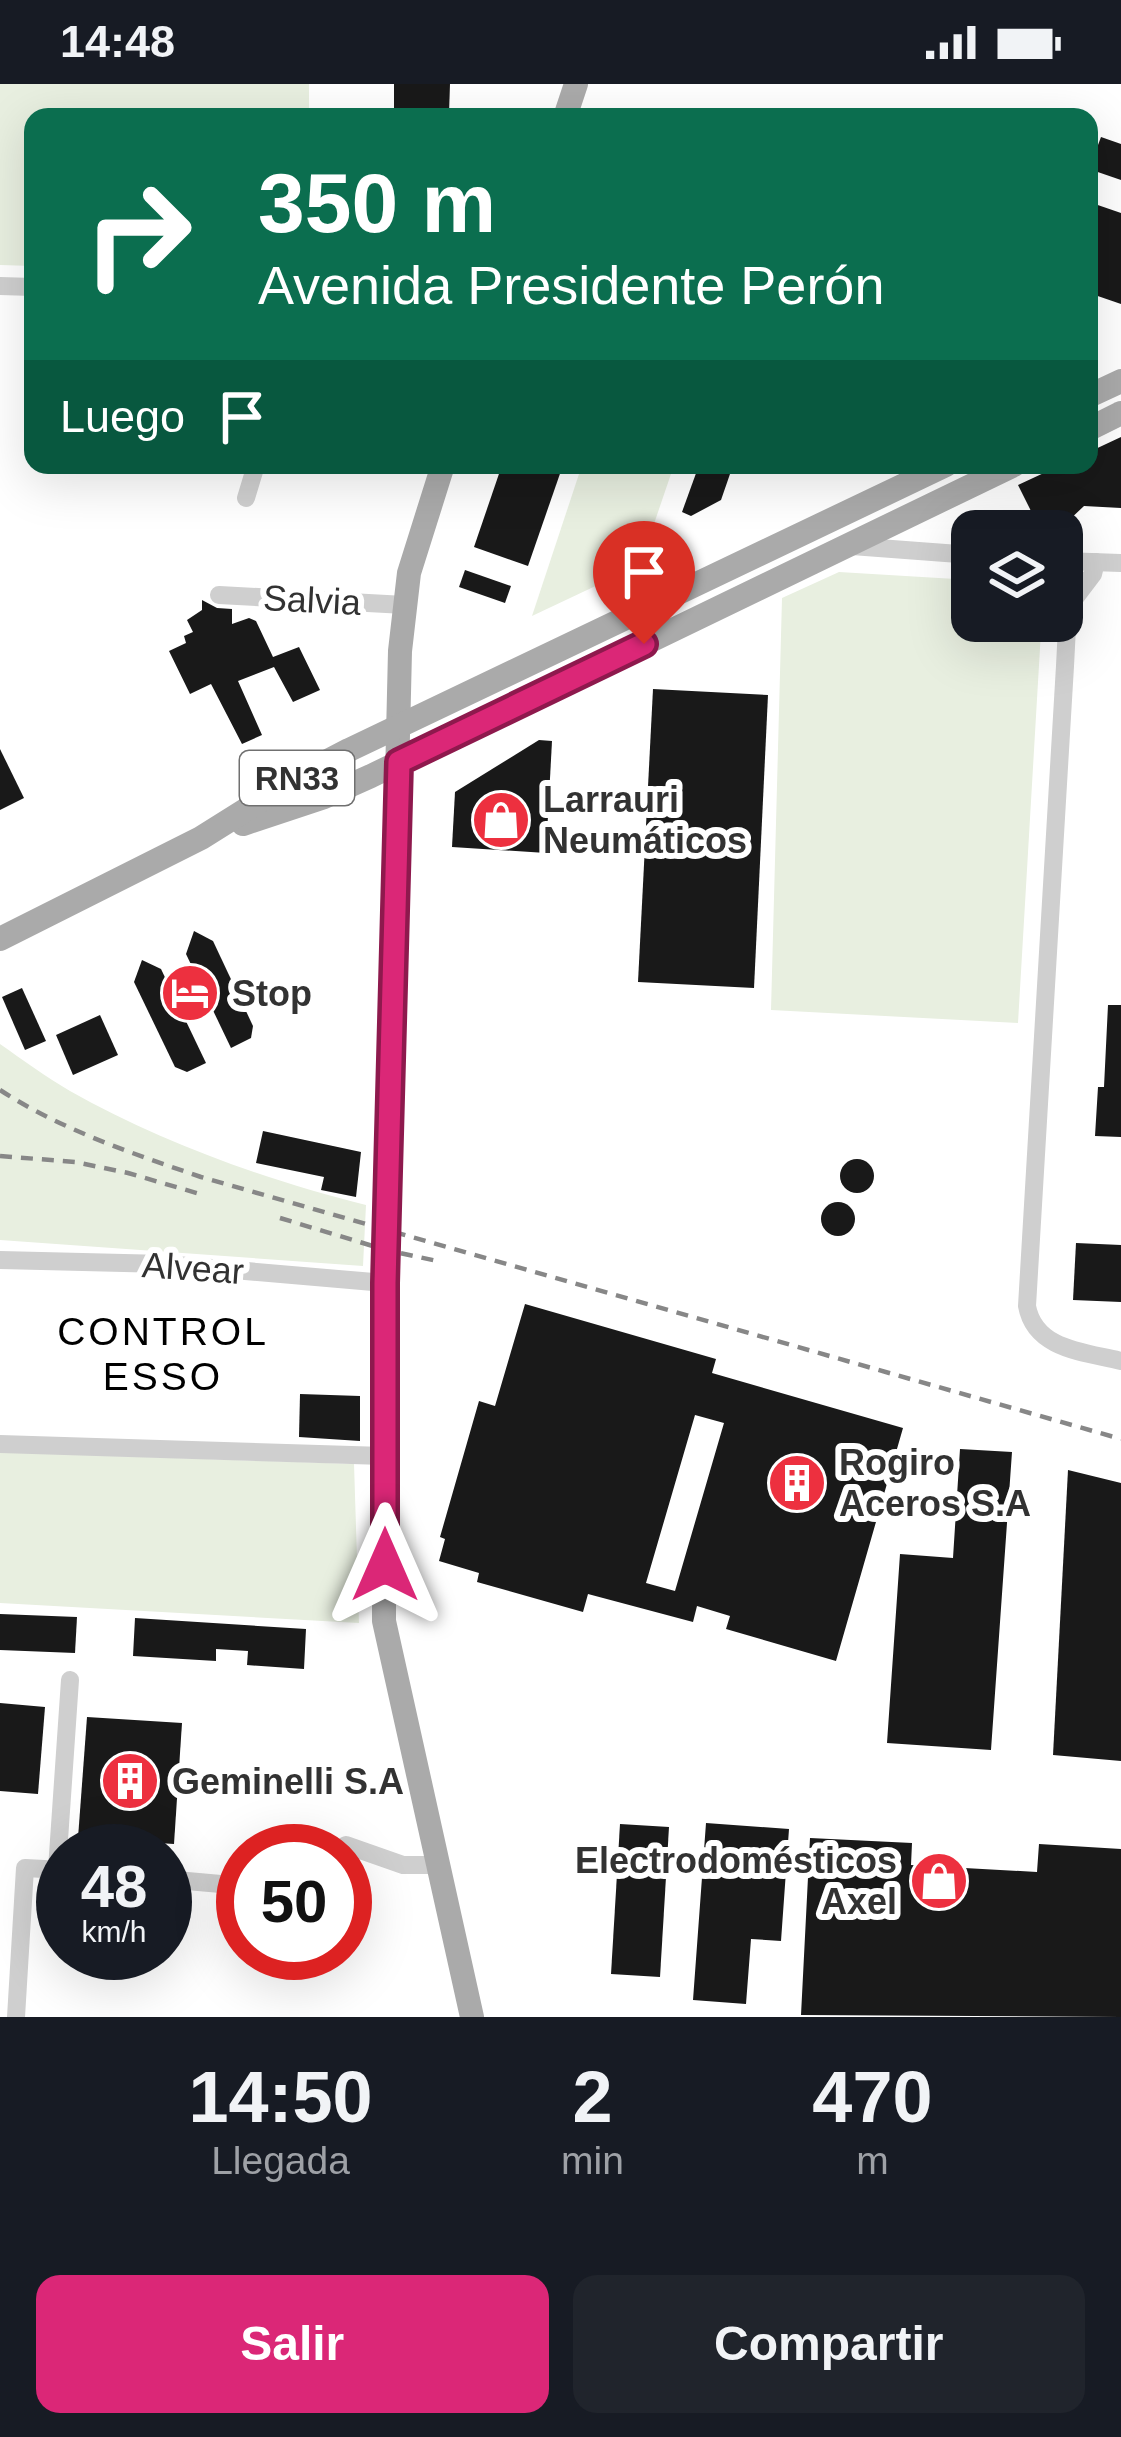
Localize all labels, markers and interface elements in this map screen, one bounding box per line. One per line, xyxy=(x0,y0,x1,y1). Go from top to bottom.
text: 14:48 xyxy=(60,16,175,67)
icon: right xyxy=(60,156,216,312)
text: 350 m xyxy=(258,156,496,250)
text: Avenida Presidente Perón xyxy=(258,255,884,315)
icon: arrive xyxy=(209,384,275,450)
text: Luego xyxy=(60,391,185,442)
map controls xyxy=(951,510,1083,642)
button: layers xyxy=(951,510,1083,642)
pin xyxy=(593,521,695,644)
icon: arrive xyxy=(611,539,677,605)
street label: Salvia xyxy=(262,577,363,623)
road number: RN33 xyxy=(240,751,354,805)
place label: Larrauri Neumáticos xyxy=(543,779,747,861)
shop icon: Larrauri Neumáticos xyxy=(470,789,532,851)
hotel icon: Stop xyxy=(159,962,221,1024)
place label: Stop xyxy=(232,973,312,1014)
street label: Alvear xyxy=(141,1244,245,1292)
district label: CONTROL ESSO xyxy=(57,1310,269,1398)
place label: Rogiro Aceros S.A xyxy=(839,1442,1031,1524)
building icon: Rogiro Aceros S.A xyxy=(766,1452,828,1514)
position arrow xyxy=(322,1502,448,1628)
building icon: Geminelli S.A xyxy=(99,1750,161,1812)
place label: Geminelli S.A xyxy=(172,1761,404,1802)
speed limit sign: 50 xyxy=(216,1824,372,1980)
place label: Electrodomésticos Axel xyxy=(575,1840,897,1922)
shop icon: Electrodomésticos Axel xyxy=(908,1850,970,1912)
text: 48 xyxy=(81,1853,147,1920)
text: km/h xyxy=(81,1915,147,1948)
text: 14:50 xyxy=(188,2057,373,2137)
text: 2 xyxy=(572,2057,613,2137)
text: 470 xyxy=(812,2057,933,2137)
text: Llegada xyxy=(211,2139,350,2182)
text: min xyxy=(561,2139,624,2182)
text: m xyxy=(856,2139,889,2182)
button: Salir xyxy=(36,2275,549,2413)
button: Compartir xyxy=(573,2275,1085,2413)

